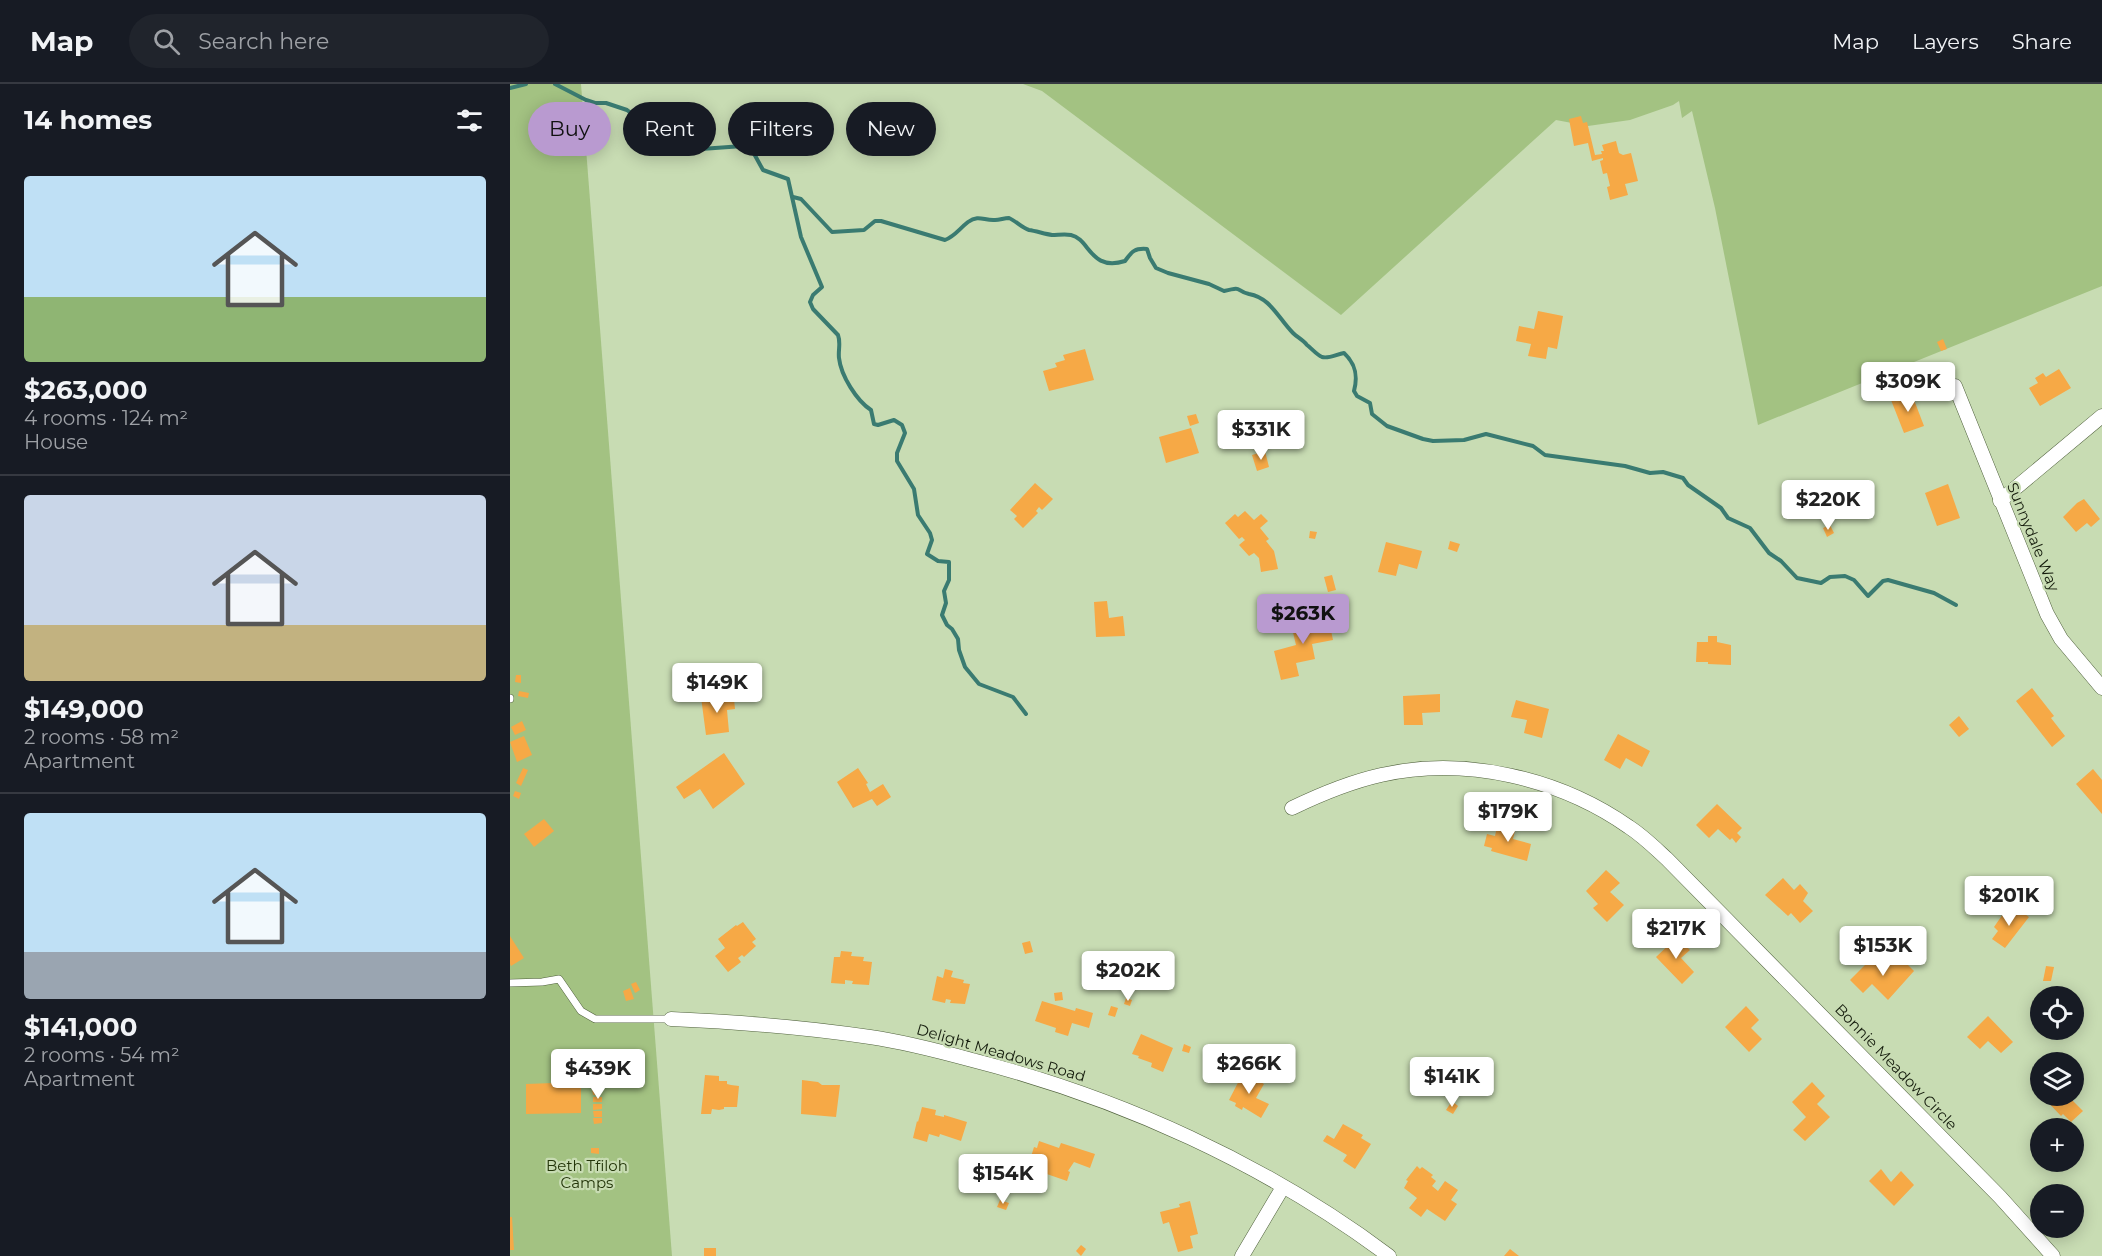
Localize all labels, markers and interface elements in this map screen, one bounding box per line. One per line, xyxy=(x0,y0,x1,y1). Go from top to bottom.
search box xyxy=(129,14,549,68)
text: Map xyxy=(30,24,93,58)
icon: search xyxy=(150,25,183,58)
text: Search here xyxy=(198,28,329,55)
text: Map xyxy=(1832,29,1879,54)
text: Layers xyxy=(1912,29,1979,54)
text: Share xyxy=(2012,29,2072,54)
chip: Buy xyxy=(528,102,611,156)
chip: Rent xyxy=(623,102,716,156)
chip: Filters xyxy=(728,102,834,156)
chip: New xyxy=(846,102,936,156)
text: 14 homes xyxy=(24,104,152,136)
icon: filters xyxy=(453,104,486,137)
icon: home xyxy=(201,215,309,323)
pin: $309K xyxy=(1866,362,1950,413)
text: $309K xyxy=(1875,369,1941,393)
text: $263,000 xyxy=(24,374,147,406)
text: 4 rooms · 124 m² xyxy=(24,406,188,430)
pin: $331K xyxy=(1219,410,1303,461)
text: $331K xyxy=(1232,417,1290,441)
text: House xyxy=(24,430,88,454)
pin: $220K xyxy=(1786,480,1870,531)
street label: Sunnydale Way xyxy=(2003,480,2064,595)
text: $220K xyxy=(1796,487,1860,511)
icon: home xyxy=(201,534,309,642)
pin: $263K xyxy=(1261,594,1345,645)
text: $263K xyxy=(1271,601,1335,625)
pin: $149K xyxy=(675,663,759,714)
text: $149K xyxy=(686,670,748,694)
text: $149,000 xyxy=(24,693,144,725)
text: 2 rooms · 58 m² xyxy=(24,725,179,749)
text: Apartment xyxy=(24,749,135,773)
pin: $179K xyxy=(1466,792,1550,843)
text: $179K xyxy=(1478,799,1538,823)
icon: home xyxy=(201,852,309,960)
pin: $201K xyxy=(1967,876,2051,927)
text: $201K xyxy=(1979,883,2039,907)
pin: $217K xyxy=(1634,909,1718,960)
text: $217K xyxy=(1646,916,1706,940)
pin: $153K xyxy=(1841,926,1925,977)
text: $153K xyxy=(1854,933,1912,957)
pin: $202K xyxy=(1086,951,1170,1002)
text: $202K xyxy=(1096,958,1160,982)
map controls xyxy=(2030,986,2084,1238)
button: locate xyxy=(2030,986,2084,1040)
street label: Bonnie Meadow Circle xyxy=(1831,999,1962,1134)
text: $141,000 xyxy=(24,1011,137,1043)
street label: Delight Meadows Road xyxy=(914,1019,1088,1086)
text: 2 rooms · 54 m² xyxy=(24,1043,180,1067)
pin: $266K xyxy=(1207,1044,1291,1095)
pin: $439K xyxy=(556,1049,640,1100)
text: $266K xyxy=(1217,1051,1281,1075)
button: layers xyxy=(2030,1052,2084,1106)
text: $439K xyxy=(565,1056,631,1080)
pin: $141K xyxy=(1410,1057,1494,1108)
text: $141K xyxy=(1424,1064,1480,1088)
text: Apartment xyxy=(24,1067,135,1091)
button: + xyxy=(2030,1118,2084,1172)
pin: $154K xyxy=(961,1154,1045,1205)
park label: Beth Tfiloh Camps xyxy=(546,1156,628,1192)
text: $154K xyxy=(973,1161,1033,1185)
button: − xyxy=(2030,1184,2084,1238)

